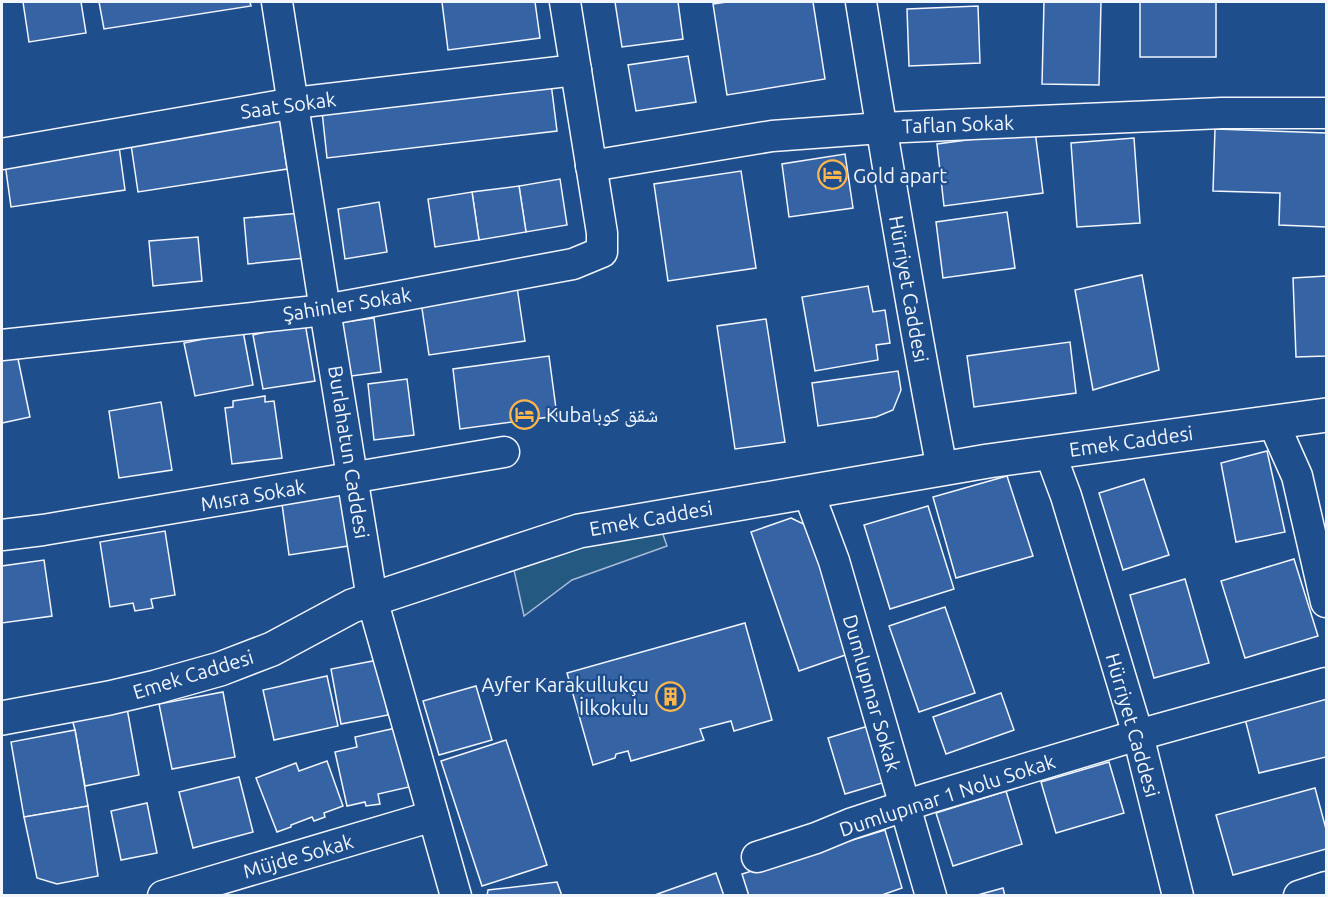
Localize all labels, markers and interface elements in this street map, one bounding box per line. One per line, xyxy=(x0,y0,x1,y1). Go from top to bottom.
street label: Saat Sokak xyxy=(239,87,337,123)
street label: Taflan Sokak xyxy=(901,111,1015,137)
hotel icon: Gold apart xyxy=(816,159,848,191)
place label: Gold apart xyxy=(853,164,947,187)
street label: Hürriyet Caddesi xyxy=(885,214,933,364)
street label: Şahinler Sokak xyxy=(281,283,413,325)
street label: Burlahatun Caddesi xyxy=(324,364,374,540)
hotel icon: Kubaشقق كوبا xyxy=(509,398,541,430)
place label: Kubaشقق كوبا xyxy=(546,403,658,427)
street label: Emek Caddesi xyxy=(1068,421,1194,461)
street label: Mısra Sokak xyxy=(199,474,307,516)
street label: Emek Caddesi xyxy=(588,496,714,540)
street label: Dumlupınar Sokak xyxy=(839,612,905,774)
street label: Emek Caddesi xyxy=(130,645,256,703)
street label: Hürriyet Caddesi xyxy=(1101,650,1165,800)
place label: Ayfer Karakullukçu İlkokulu xyxy=(481,673,649,719)
building icon: Ayfer Karakullukçu İlkokulu xyxy=(654,680,686,712)
street label: Dumlupınar 1 Nolu Sokak xyxy=(836,749,1058,841)
street label: Müjde Sokak xyxy=(240,829,356,883)

